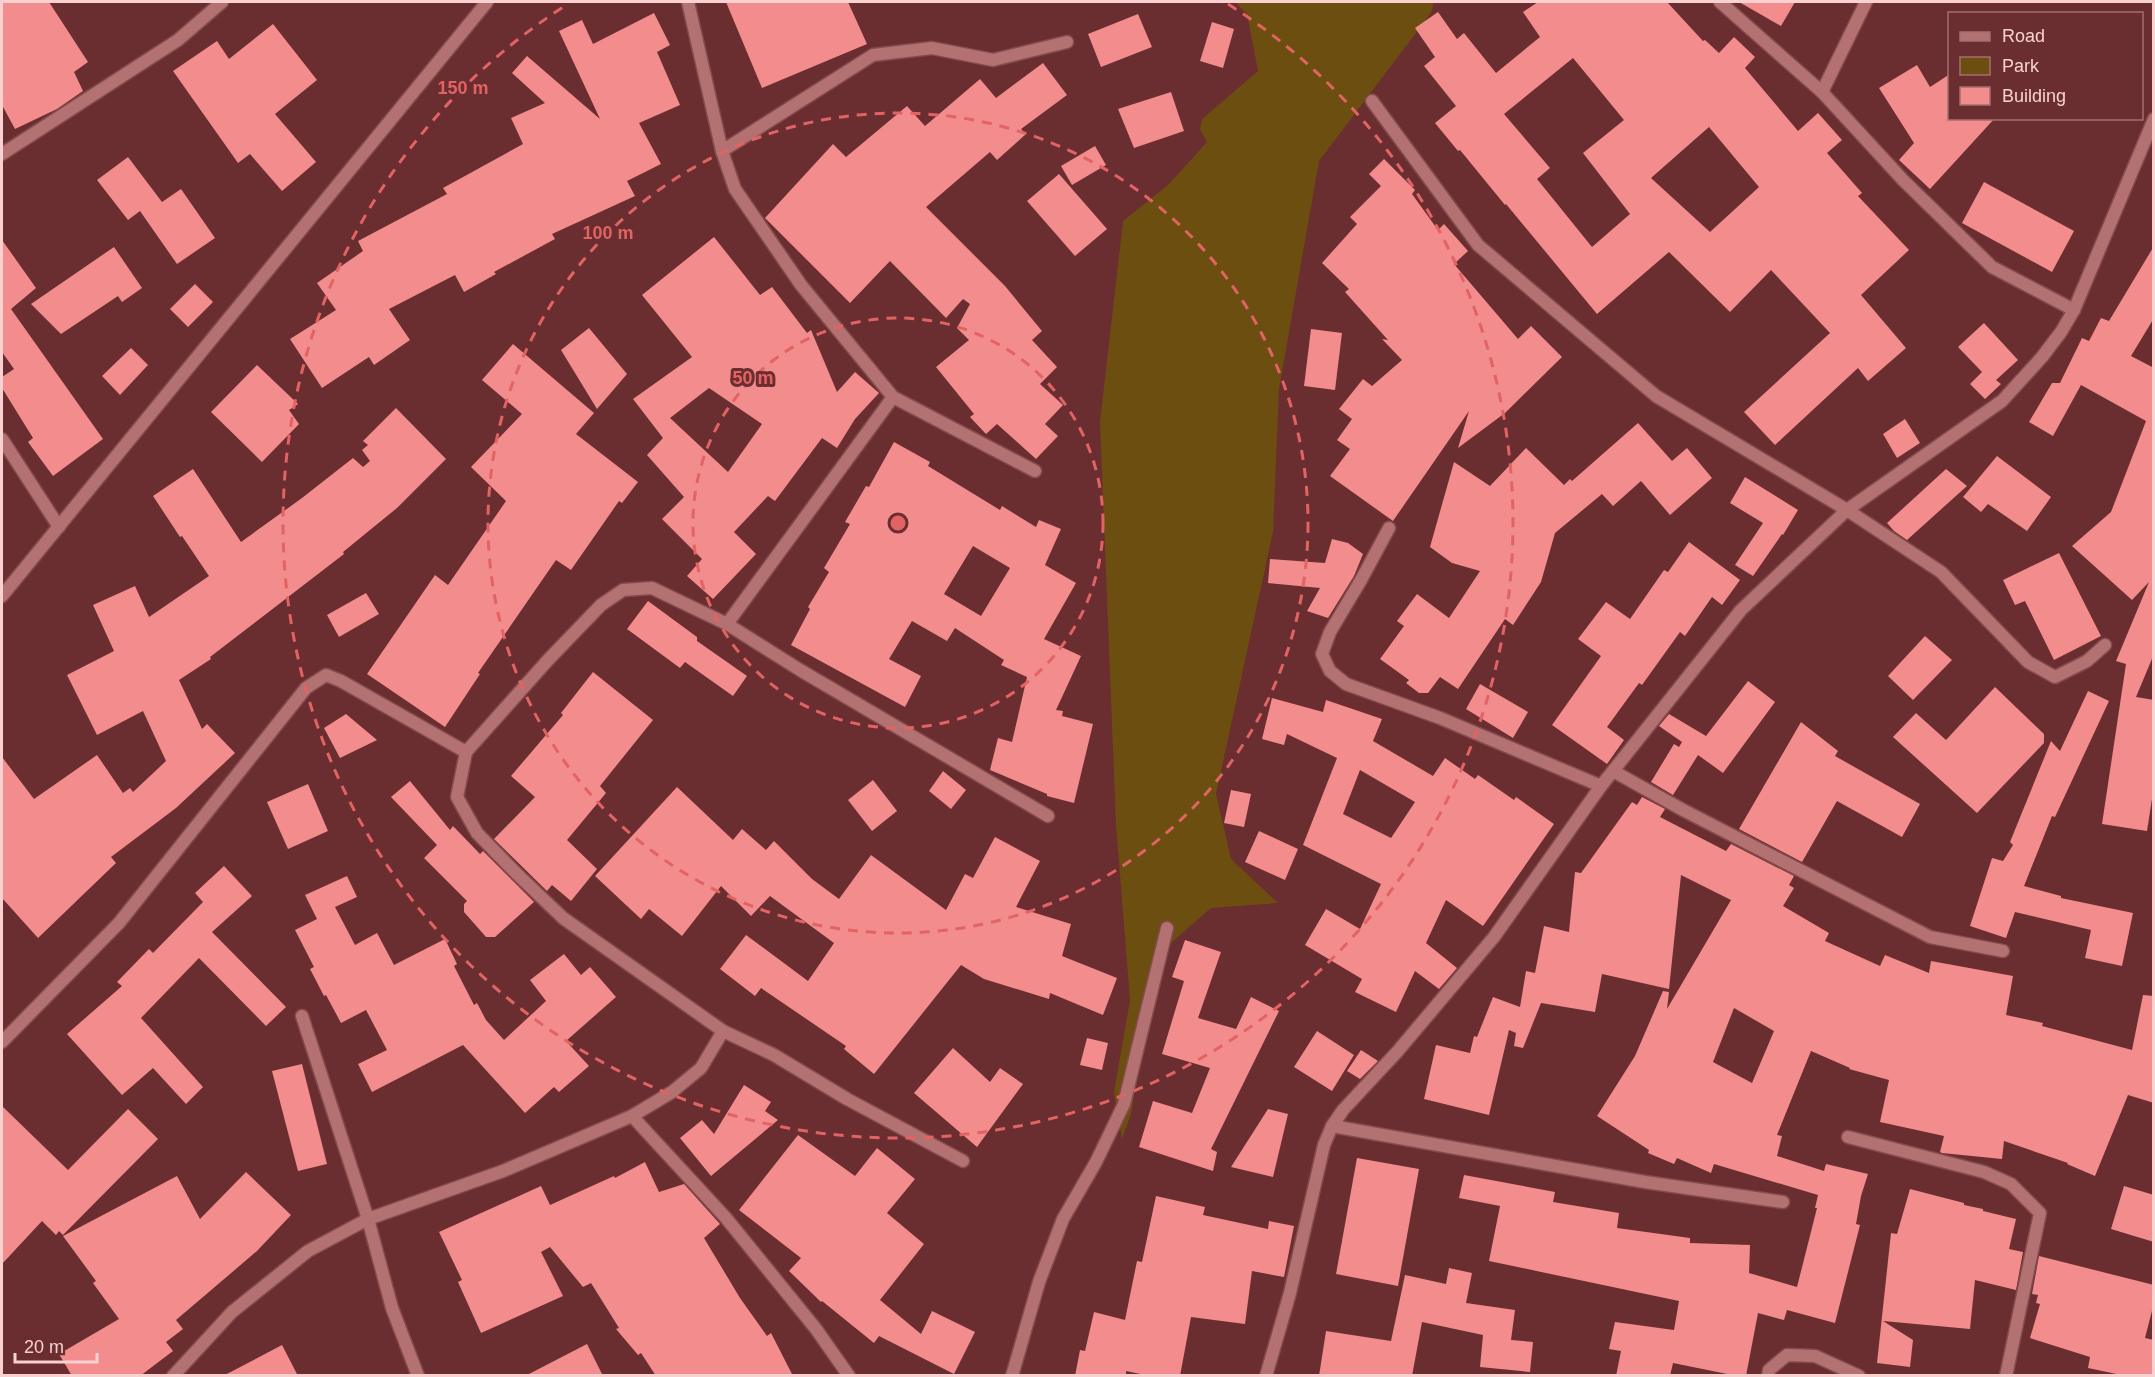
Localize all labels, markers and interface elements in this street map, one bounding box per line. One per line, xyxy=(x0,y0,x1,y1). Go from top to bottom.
legend xyxy=(1948,12,2143,120)
text: Road xyxy=(2002,26,2045,46)
text: Park xyxy=(2002,56,2040,76)
text: 150 m xyxy=(437,78,489,98)
text: Building xyxy=(2002,86,2066,106)
text: 100 m xyxy=(582,223,634,243)
text: 50 m xyxy=(732,368,774,388)
centre of rings xyxy=(888,513,908,533)
scale bar xyxy=(15,1326,98,1364)
text: 20 m xyxy=(24,1337,64,1357)

